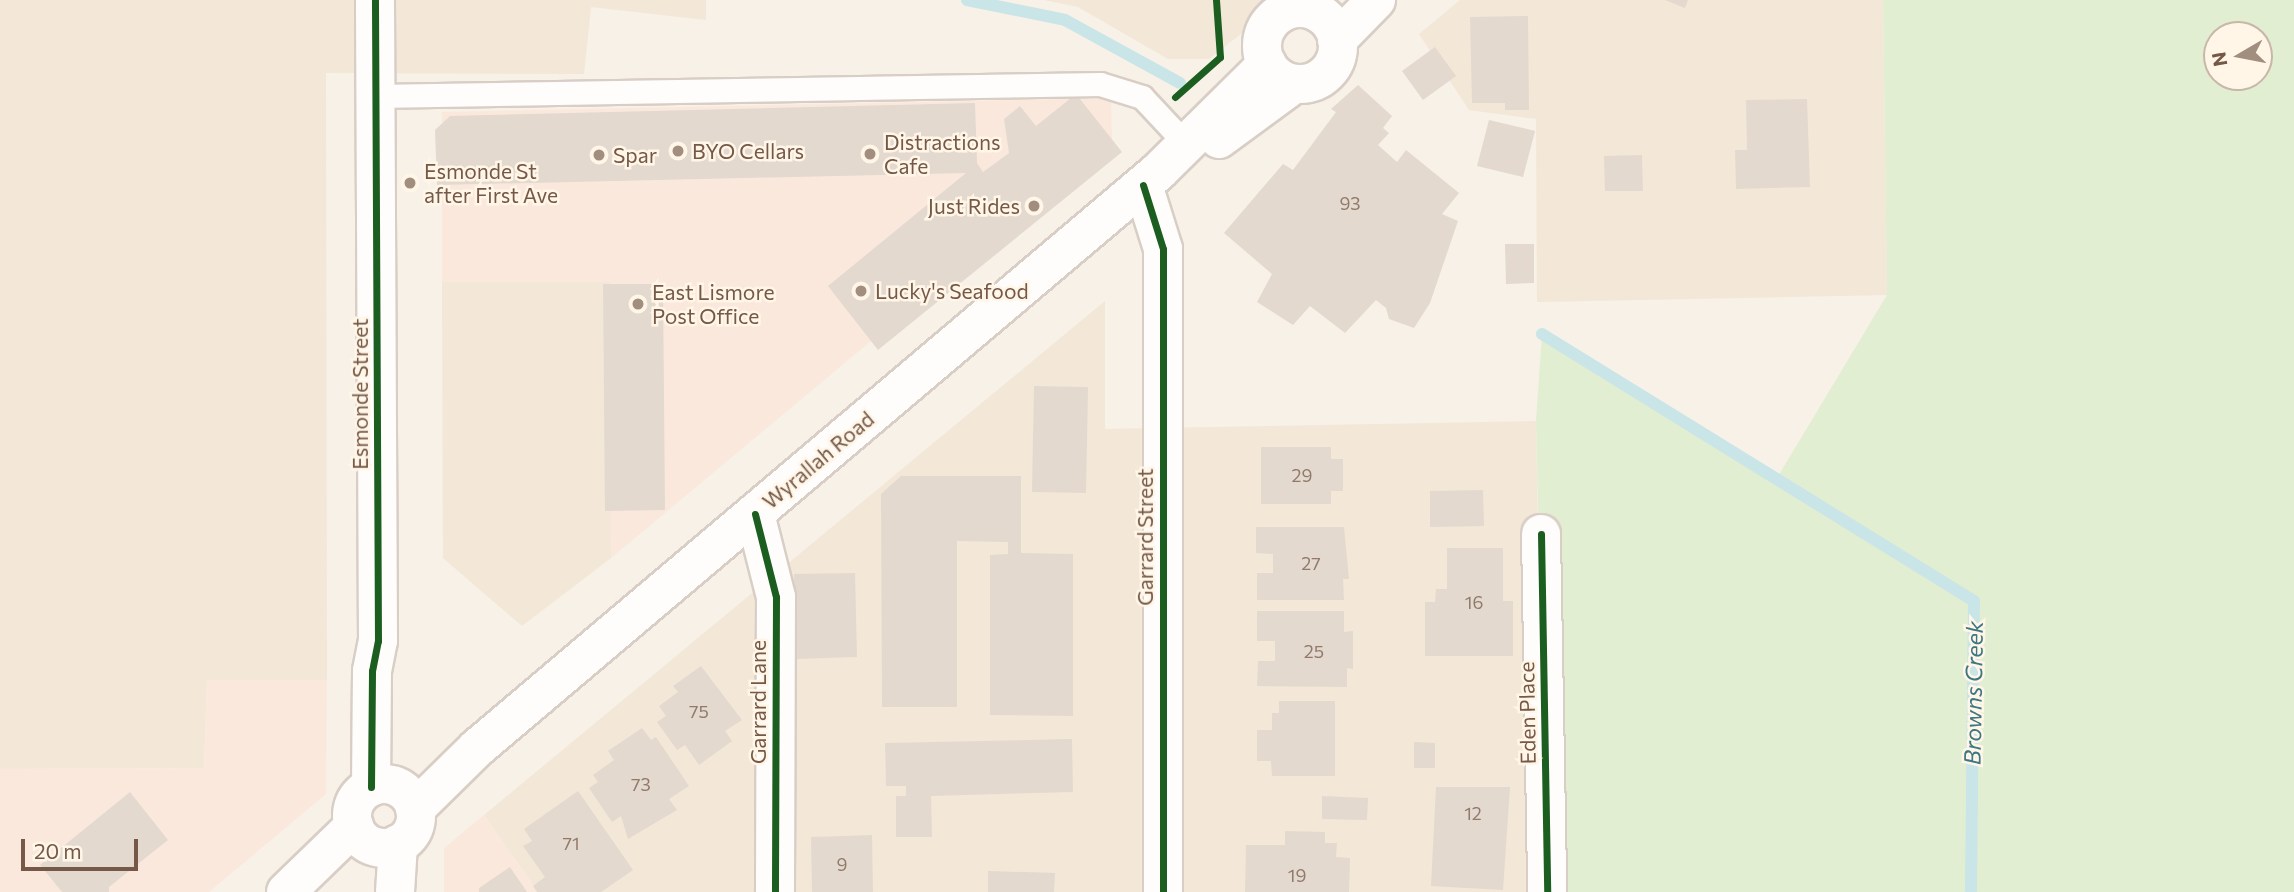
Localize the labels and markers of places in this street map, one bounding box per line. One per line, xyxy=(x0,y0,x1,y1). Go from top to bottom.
place label: Distractions Cafe xyxy=(884,129,1001,179)
place label: BYO Cellars xyxy=(692,138,804,164)
place label: Spar xyxy=(613,142,657,168)
marker: BYO Cellars xyxy=(670,143,686,159)
marker: Distractions Cafe xyxy=(862,146,878,162)
marker: Spar xyxy=(591,147,607,163)
place label: Esmonde St after First Ave xyxy=(424,158,558,208)
marker: Esmonde St after First Ave xyxy=(402,175,418,191)
place label: Just Rides xyxy=(928,193,1020,219)
marker: Just Rides xyxy=(1026,198,1042,214)
place label: Lucky's Seafood xyxy=(875,278,1029,304)
place label: East Lismore Post Office xyxy=(652,279,775,329)
marker: Lucky's Seafood xyxy=(853,283,869,299)
marker: East Lismore Post Office xyxy=(630,296,646,312)

